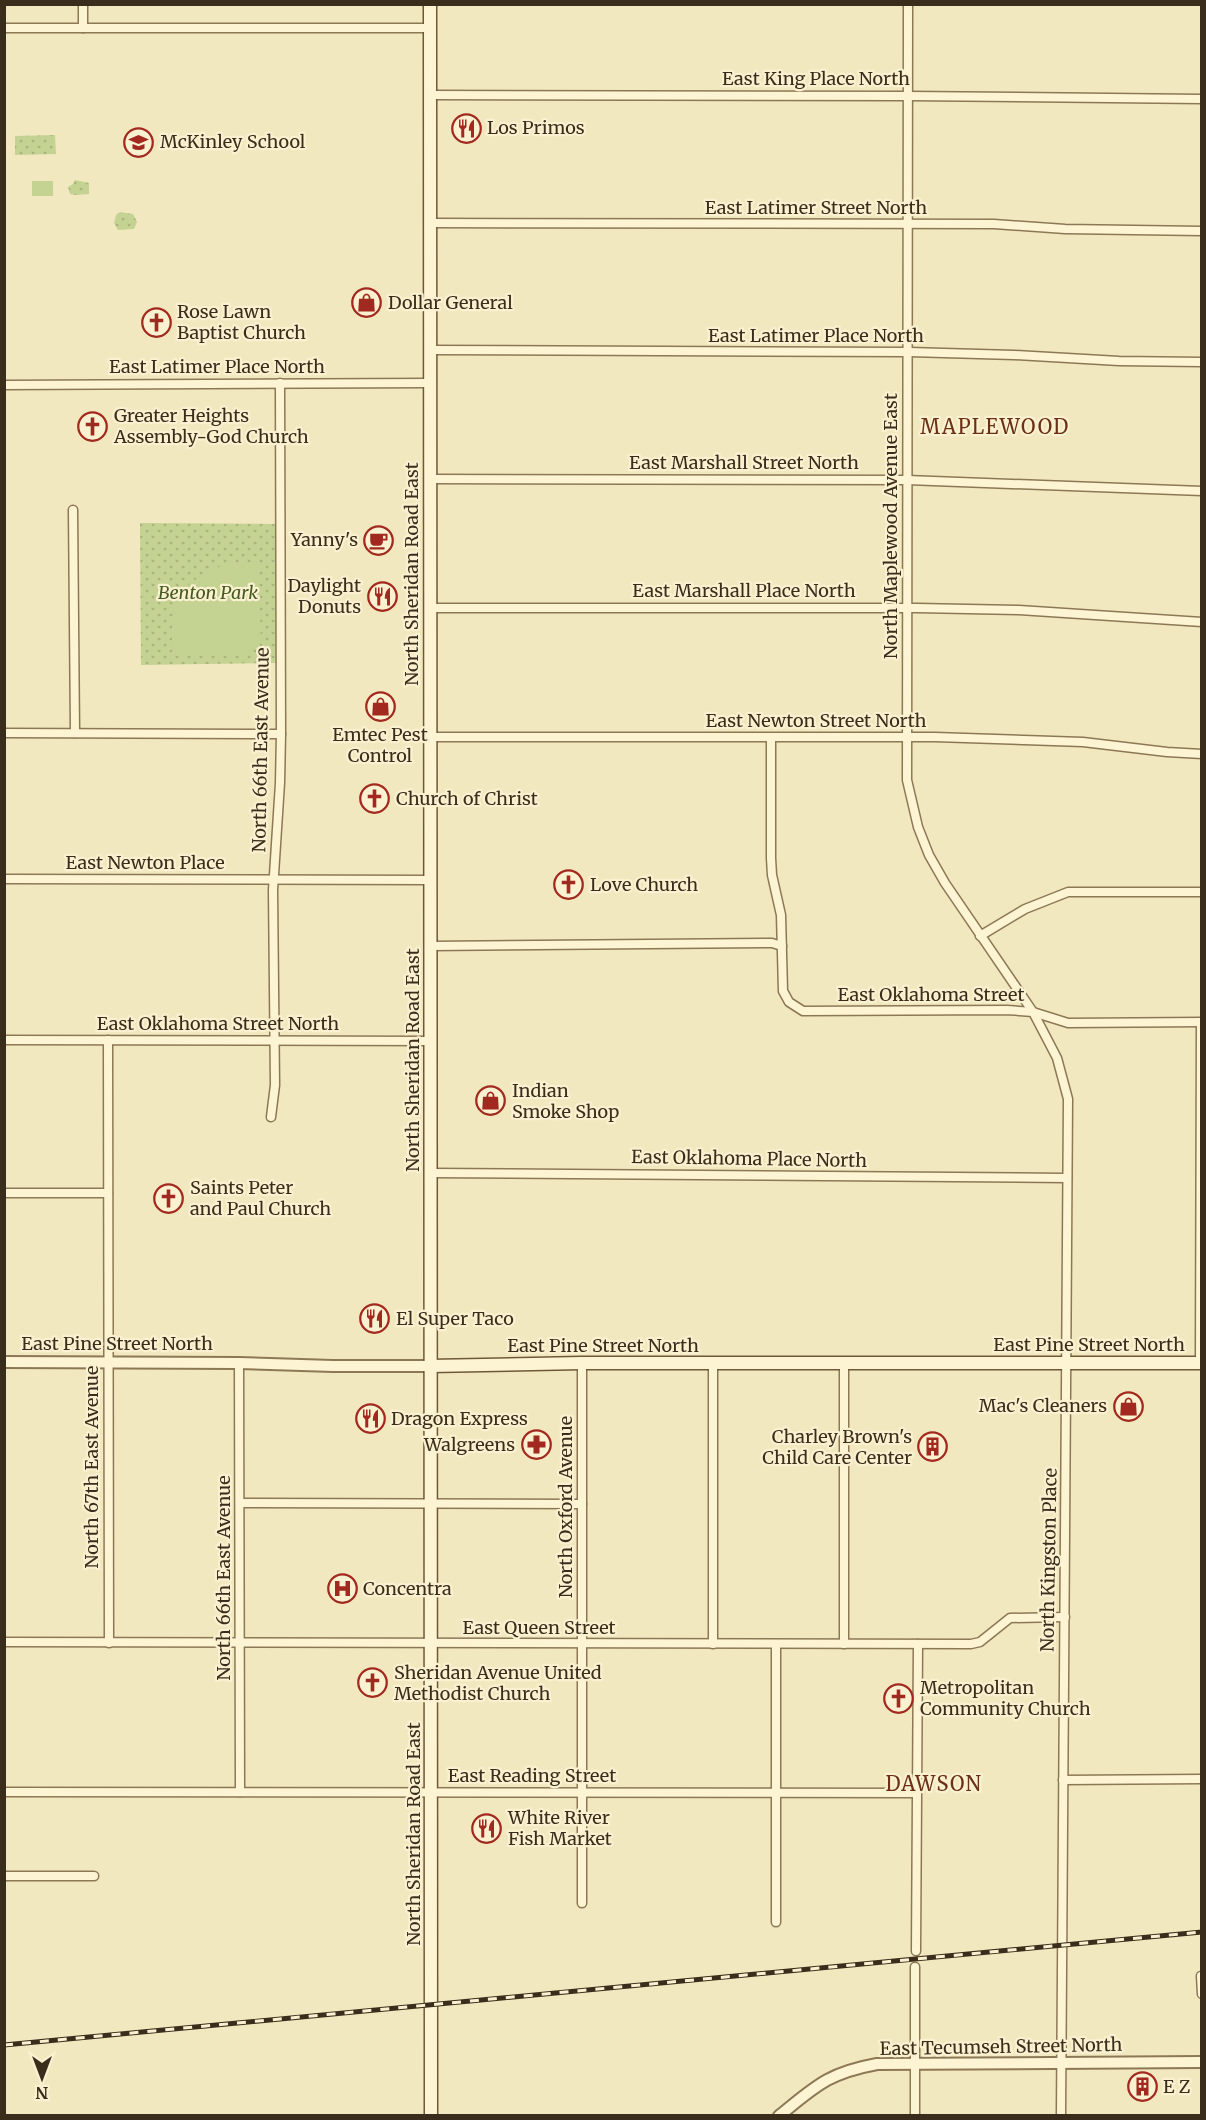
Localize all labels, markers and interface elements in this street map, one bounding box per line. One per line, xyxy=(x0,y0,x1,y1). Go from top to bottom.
street label: East King Place North xyxy=(722,67,910,90)
restaurant icon: Los Primos xyxy=(450,112,482,144)
place label: Los Primos xyxy=(487,116,585,139)
school or university icon: McKinley School xyxy=(123,126,155,158)
place label: McKinley School xyxy=(160,130,306,153)
street label: East Latimer Street North xyxy=(705,196,927,219)
shop icon: Dollar General xyxy=(351,287,383,319)
place label: Dollar General xyxy=(388,291,513,314)
place label: Rose Lawn Baptist Church xyxy=(177,300,306,344)
church icon: Rose Lawn Baptist Church xyxy=(140,306,172,338)
street label: East Latimer Place North xyxy=(708,324,924,347)
street label: East Latimer Place North xyxy=(109,355,325,378)
street label: North Maplewood Avenue East xyxy=(879,393,902,659)
place label: Greater Heights Assembly-God Church xyxy=(113,404,309,448)
church icon: Greater Heights Assembly-God Church xyxy=(77,410,109,442)
district label: MAPLEWOOD xyxy=(920,414,1070,439)
street label: East Marshall Street North xyxy=(629,451,859,474)
street label: North Sheridan Road East xyxy=(400,462,423,686)
cafe icon: Yanny's xyxy=(363,524,395,556)
place label: Yanny's xyxy=(290,528,358,551)
place label: Daylight Donuts xyxy=(288,574,361,618)
street label: East Marshall Place North xyxy=(632,579,856,602)
restaurant icon: Daylight Donuts xyxy=(366,580,398,612)
park label: Benton Park xyxy=(158,581,258,604)
street label: North 66th East Avenue xyxy=(247,647,274,853)
shop icon: Emtec Pest Control xyxy=(364,690,396,722)
street label: East Newton Street North xyxy=(705,709,927,732)
place label: Emtec Pest Control xyxy=(332,723,428,767)
church icon: Church of Christ xyxy=(359,783,391,815)
place label: Church of Christ xyxy=(396,787,538,810)
street label: East Newton Place xyxy=(65,851,225,874)
church icon: Love Church xyxy=(553,869,585,901)
place label: Love Church xyxy=(590,873,698,896)
street label: North Sheridan Road East xyxy=(401,948,424,1172)
street label: East Oklahoma Street xyxy=(837,983,1025,1006)
street label: East Oklahoma Street North xyxy=(97,1012,339,1035)
place label: Indian Smoke Shop xyxy=(512,1079,619,1123)
shop icon: Indian Smoke Shop xyxy=(475,1085,507,1117)
street label: East Oklahoma Place North xyxy=(631,1145,867,1172)
place label: Saints Peter and Paul Church xyxy=(190,1176,331,1220)
church icon: Saints Peter and Paul Church xyxy=(153,1182,185,1214)
restaurant icon: El Super Taco xyxy=(359,1303,391,1335)
place label: El Super Taco xyxy=(396,1307,514,1330)
street label: East Pine Street North xyxy=(21,1332,213,1355)
street label: East Pine Street North xyxy=(993,1333,1185,1356)
street label: East Pine Street North xyxy=(507,1334,699,1357)
street label: North 67th East Avenue xyxy=(80,1366,103,1569)
shop icon: Mac's Cleaners xyxy=(1112,1390,1144,1422)
place label: Mac's Cleaners xyxy=(979,1394,1107,1417)
restaurant icon: Dragon Express xyxy=(354,1403,386,1435)
place label: Dragon Express xyxy=(391,1407,528,1430)
street label: North Oxford Avenue xyxy=(554,1416,577,1598)
place label: Charley Brown's Child Care Center xyxy=(762,1425,912,1469)
pharmacy icon: Walgreens xyxy=(520,1429,552,1461)
building icon: Charley Brown's Child Care Center xyxy=(917,1431,949,1463)
place label: Walgreens xyxy=(423,1433,515,1456)
street label: North Kingston Place xyxy=(1035,1468,1062,1652)
street label: North 66th East Avenue xyxy=(212,1475,235,1681)
hospital icon: Concentra xyxy=(326,1573,358,1605)
place label: Concentra xyxy=(363,1577,452,1600)
street label: East Queen Street xyxy=(462,1616,616,1639)
place label: Sheridan Avenue United Methodist Church xyxy=(394,1661,602,1705)
church icon: Sheridan Avenue United Methodist Church xyxy=(357,1667,389,1699)
place label: Metropolitan Community Church xyxy=(920,1676,1091,1720)
church icon: Metropolitan Community Church xyxy=(883,1682,915,1714)
street label: North Sheridan Road East xyxy=(402,1722,425,1946)
street label: East Reading Street xyxy=(448,1764,616,1787)
district label: DAWSON xyxy=(885,1771,983,1796)
place label: White River Fish Market xyxy=(507,1806,612,1850)
restaurant icon: White River Fish Market xyxy=(471,1812,503,1844)
street label: East Tecumseh Street North xyxy=(879,2033,1123,2060)
north arrow xyxy=(12,2048,72,2108)
building icon: E Z xyxy=(1126,2071,1158,2103)
place label: E Z xyxy=(1163,2075,1190,2098)
text: N xyxy=(35,2083,48,2103)

